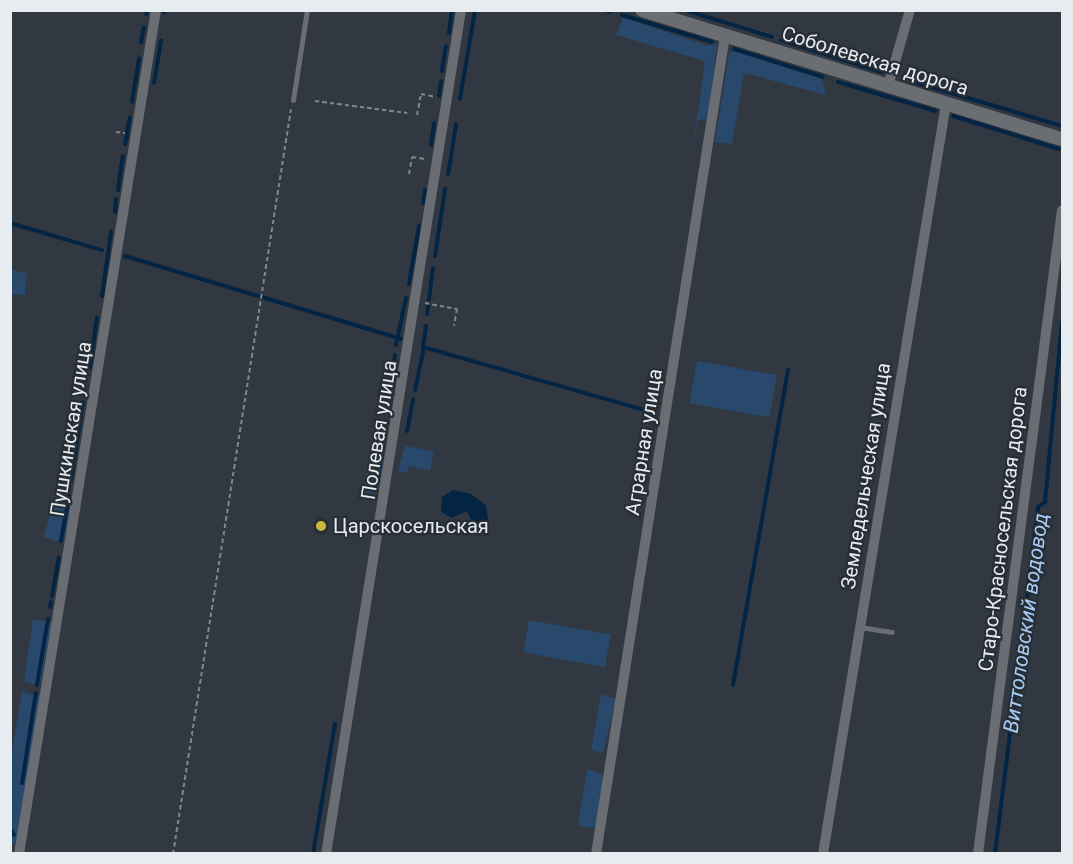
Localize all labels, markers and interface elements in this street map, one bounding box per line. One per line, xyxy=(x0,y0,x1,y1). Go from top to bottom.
street label: Соболевская дорога xyxy=(779,21,971,101)
street label: Пушкинская улица xyxy=(45,340,97,518)
street label: Полевая улица xyxy=(356,359,402,501)
street label: Земледельческая улица xyxy=(836,361,896,591)
street label: Аграрная улица xyxy=(621,367,667,517)
street label: Старо-Красносельская дорога xyxy=(974,385,1032,673)
water label: Виттоловский водовод xyxy=(998,511,1054,735)
place label: Царскосельская xyxy=(333,514,489,538)
marker: Царскосельская xyxy=(314,519,328,533)

